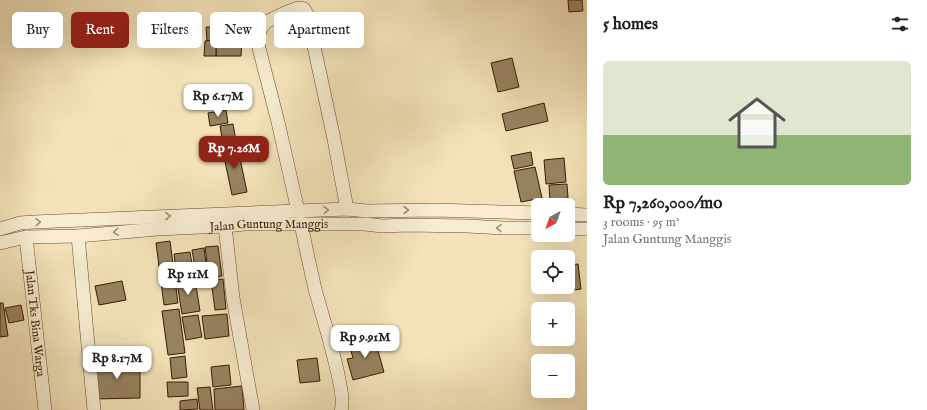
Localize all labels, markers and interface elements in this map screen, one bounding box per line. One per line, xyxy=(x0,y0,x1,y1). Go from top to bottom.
chip: Buy xyxy=(12,12,63,48)
chip: Rent xyxy=(71,12,129,48)
chip: Filters xyxy=(137,12,202,48)
chip: New xyxy=(210,12,266,48)
chip: Apartment xyxy=(274,12,364,48)
icon: filters xyxy=(889,13,911,35)
text: 5 homes xyxy=(603,14,658,35)
pin: Rp 6.17M xyxy=(177,84,259,118)
icon: home xyxy=(721,87,793,159)
text: Rp 6.17M xyxy=(192,88,244,105)
pin: Rp 7.26M xyxy=(193,136,275,170)
text: Rp 7.26M xyxy=(208,140,260,157)
text: Rp 7,260,000/mo xyxy=(603,193,722,214)
north arrow xyxy=(531,198,575,242)
map controls xyxy=(531,198,575,398)
one-way arrow xyxy=(323,206,329,214)
one-way arrow xyxy=(403,206,409,214)
one-way arrow xyxy=(165,212,171,221)
text: 3 rooms · 95 m² xyxy=(603,214,680,231)
street label: Jalan Guntung Manggis xyxy=(207,217,328,236)
one-way arrow xyxy=(35,218,41,226)
one-way arrow xyxy=(496,223,502,232)
one-way arrow xyxy=(113,228,119,237)
text: Jalan Guntung Manggis xyxy=(603,231,731,248)
button: locate xyxy=(531,250,575,294)
pin: Rp 11M xyxy=(155,262,221,296)
text: Rp 11M xyxy=(167,266,209,283)
street label: Jalan Tks Bina Warga xyxy=(21,268,48,378)
button: + xyxy=(531,302,575,346)
pin: Rp 9.91M xyxy=(324,325,406,359)
text: Rp 9.91M xyxy=(340,329,390,346)
pin: Rp 8.17M xyxy=(76,346,158,380)
text: Rp 8.17M xyxy=(92,350,142,367)
button: − xyxy=(531,354,575,398)

